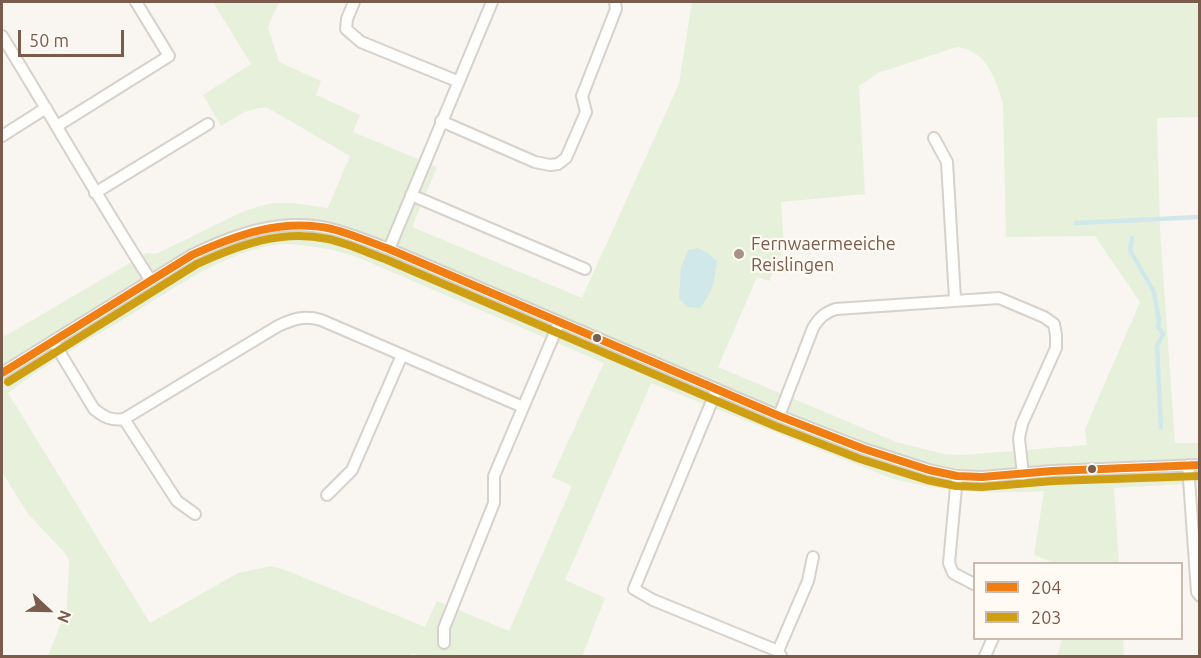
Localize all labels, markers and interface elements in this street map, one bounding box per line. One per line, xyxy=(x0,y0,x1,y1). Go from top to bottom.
scale bar xyxy=(21,18,128,56)
text: 50 m xyxy=(29,30,69,50)
place label: Fernwaermeeiche Reislingen xyxy=(751,233,896,276)
marker: Fernwaermeeiche Reislingen xyxy=(732,247,746,261)
unlabelled marker xyxy=(591,332,603,344)
unlabelled marker xyxy=(1086,463,1098,475)
legend xyxy=(973,562,1183,640)
text: 204 xyxy=(1031,577,1061,597)
north arrow xyxy=(18,580,78,640)
text: 203 xyxy=(1031,607,1061,627)
text: N xyxy=(54,608,75,626)

